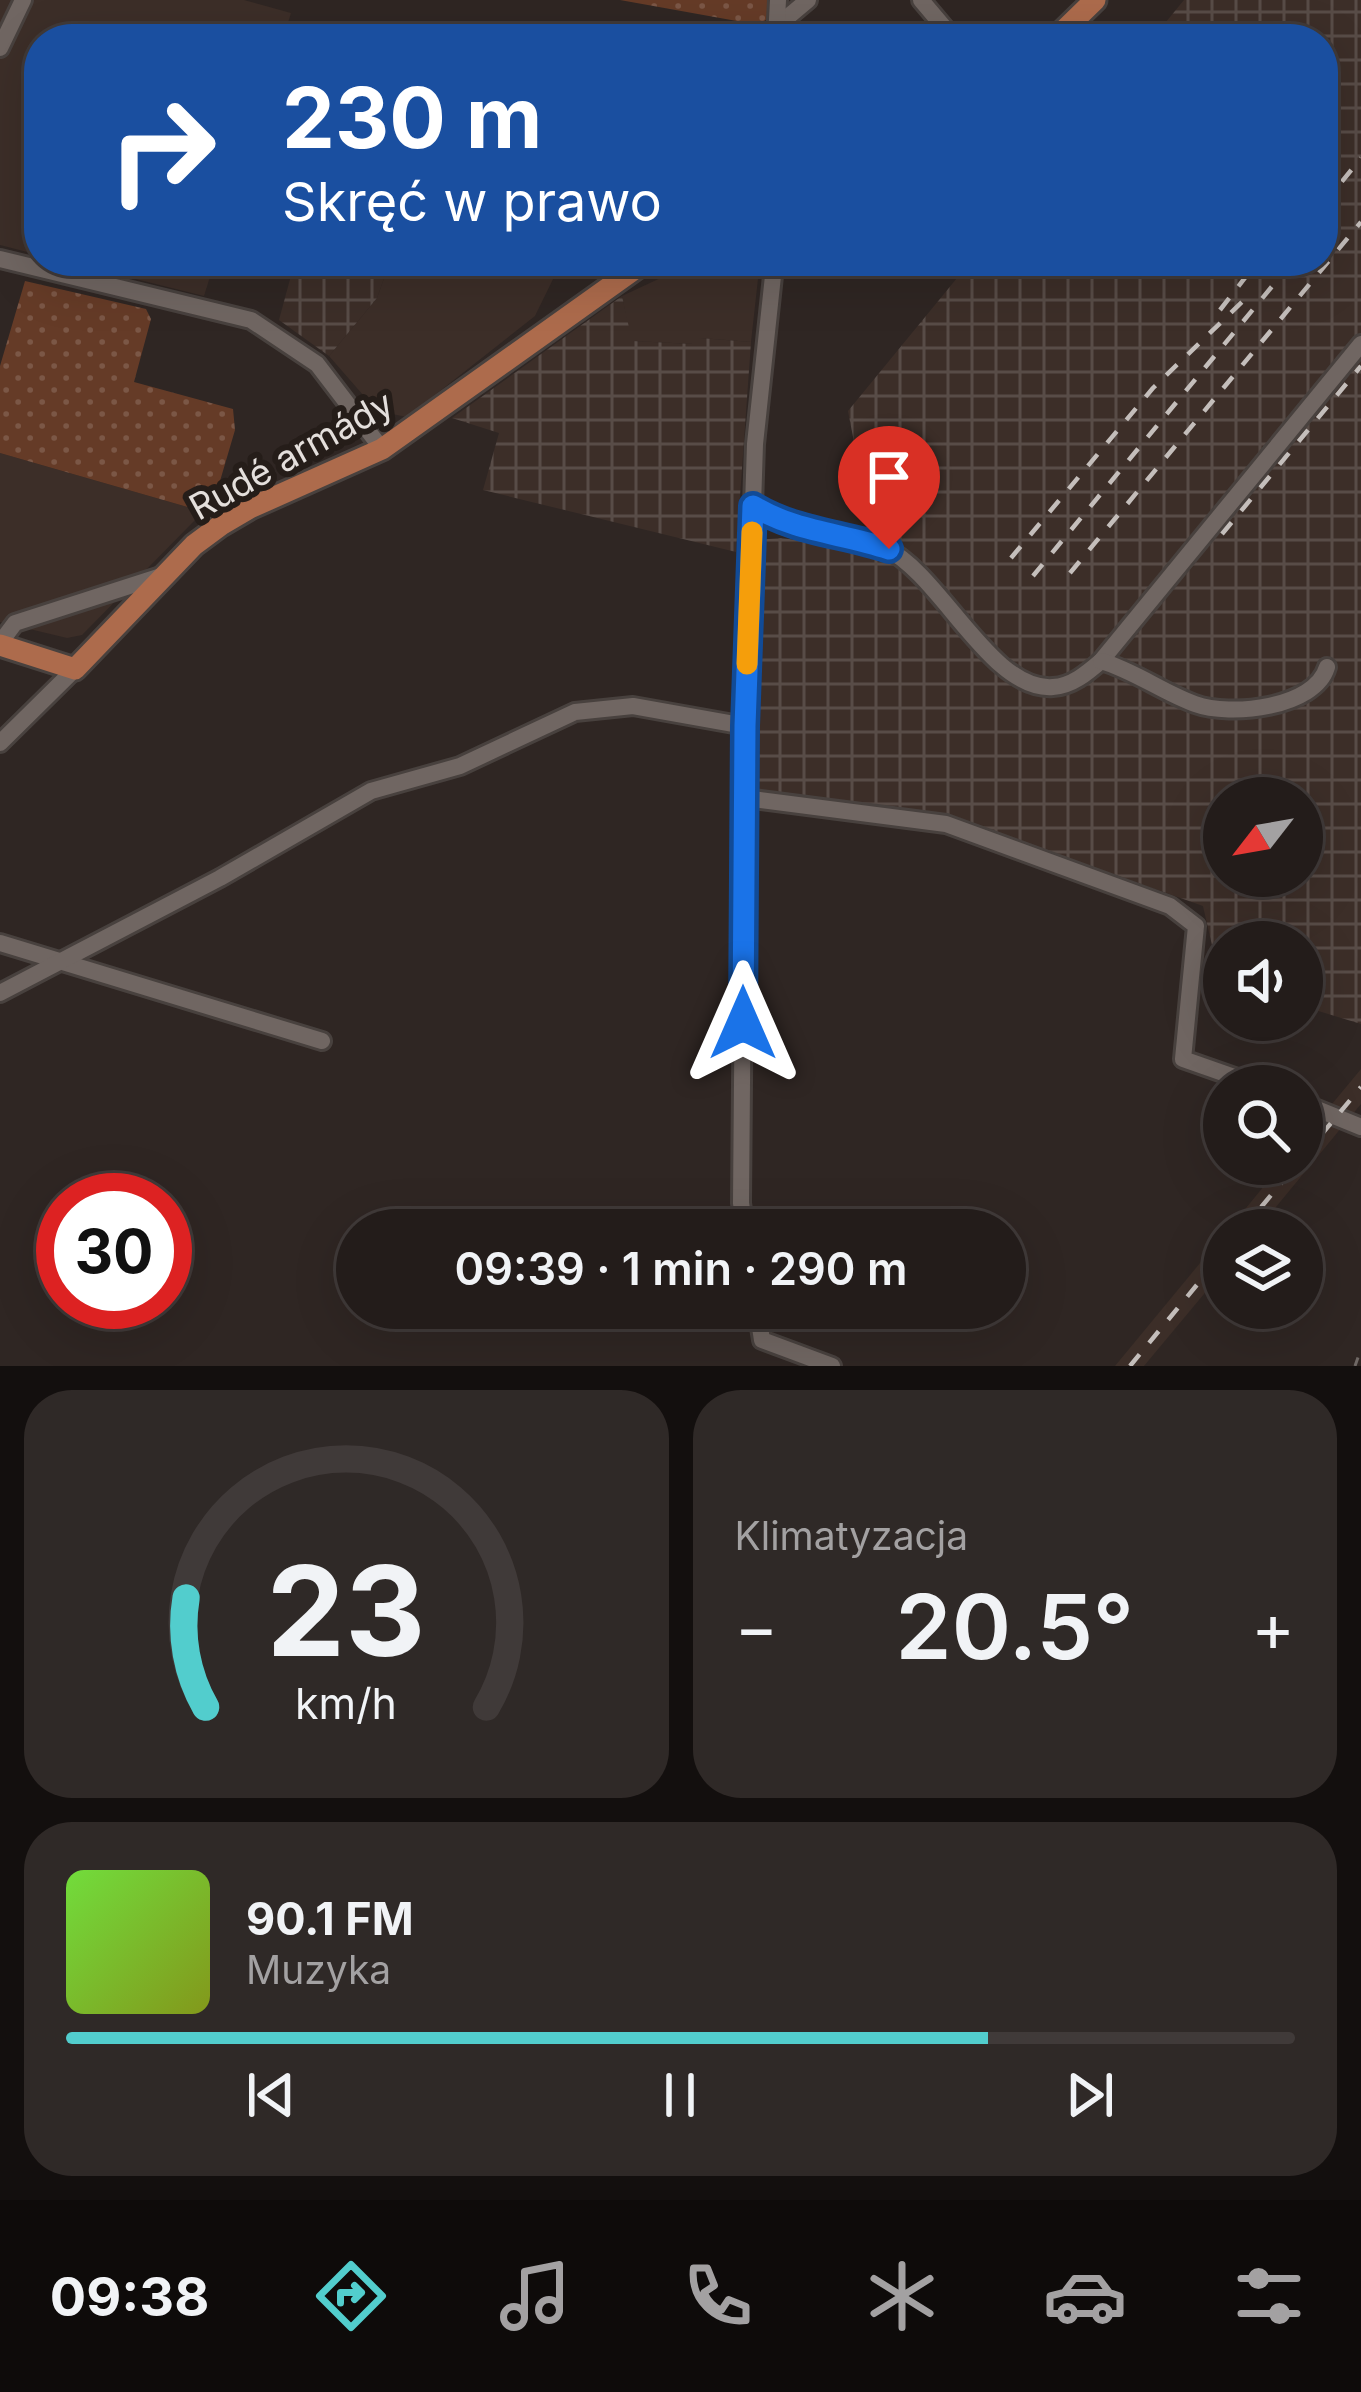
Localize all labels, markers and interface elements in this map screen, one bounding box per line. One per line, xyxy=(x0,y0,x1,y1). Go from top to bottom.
text: 230 m xyxy=(282,67,542,168)
icon: right xyxy=(84,72,240,228)
text: Skręć w prawo xyxy=(282,169,662,234)
street label: Rudé armády xyxy=(181,381,401,529)
pin xyxy=(838,426,940,549)
icon: arrive xyxy=(856,444,922,510)
north arrow xyxy=(1203,777,1323,897)
map controls xyxy=(1203,777,1323,1329)
button: sound xyxy=(1203,921,1323,1041)
position arrow xyxy=(680,960,806,1086)
button: search xyxy=(1203,1065,1323,1185)
speed limit sign: 30 xyxy=(36,1173,192,1329)
button: layers xyxy=(1203,1209,1323,1329)
text: 09:39 · 1 min · 290 m xyxy=(455,1241,907,1296)
text: Klimatyzacja xyxy=(735,1512,968,1559)
text: 23 xyxy=(267,1535,426,1686)
text: 20.5° xyxy=(896,1572,1134,1681)
text: − xyxy=(735,1587,778,1667)
text: + xyxy=(1251,1587,1295,1667)
text: km/h xyxy=(295,1677,397,1729)
text: 90.1 FM xyxy=(246,1891,414,1946)
text: Muzyka xyxy=(246,1946,391,1993)
icon: previous xyxy=(238,2062,304,2128)
icon: pause xyxy=(647,2062,713,2128)
icon: next xyxy=(1057,2062,1123,2128)
icon: directions xyxy=(309,2254,393,2338)
icon: music xyxy=(493,2254,577,2338)
icon: phone xyxy=(676,2254,760,2338)
icon: climate xyxy=(860,2254,944,2338)
icon: car xyxy=(1043,2254,1127,2338)
icon: filters xyxy=(1227,2254,1311,2338)
text: 09:38 xyxy=(50,2264,209,2329)

